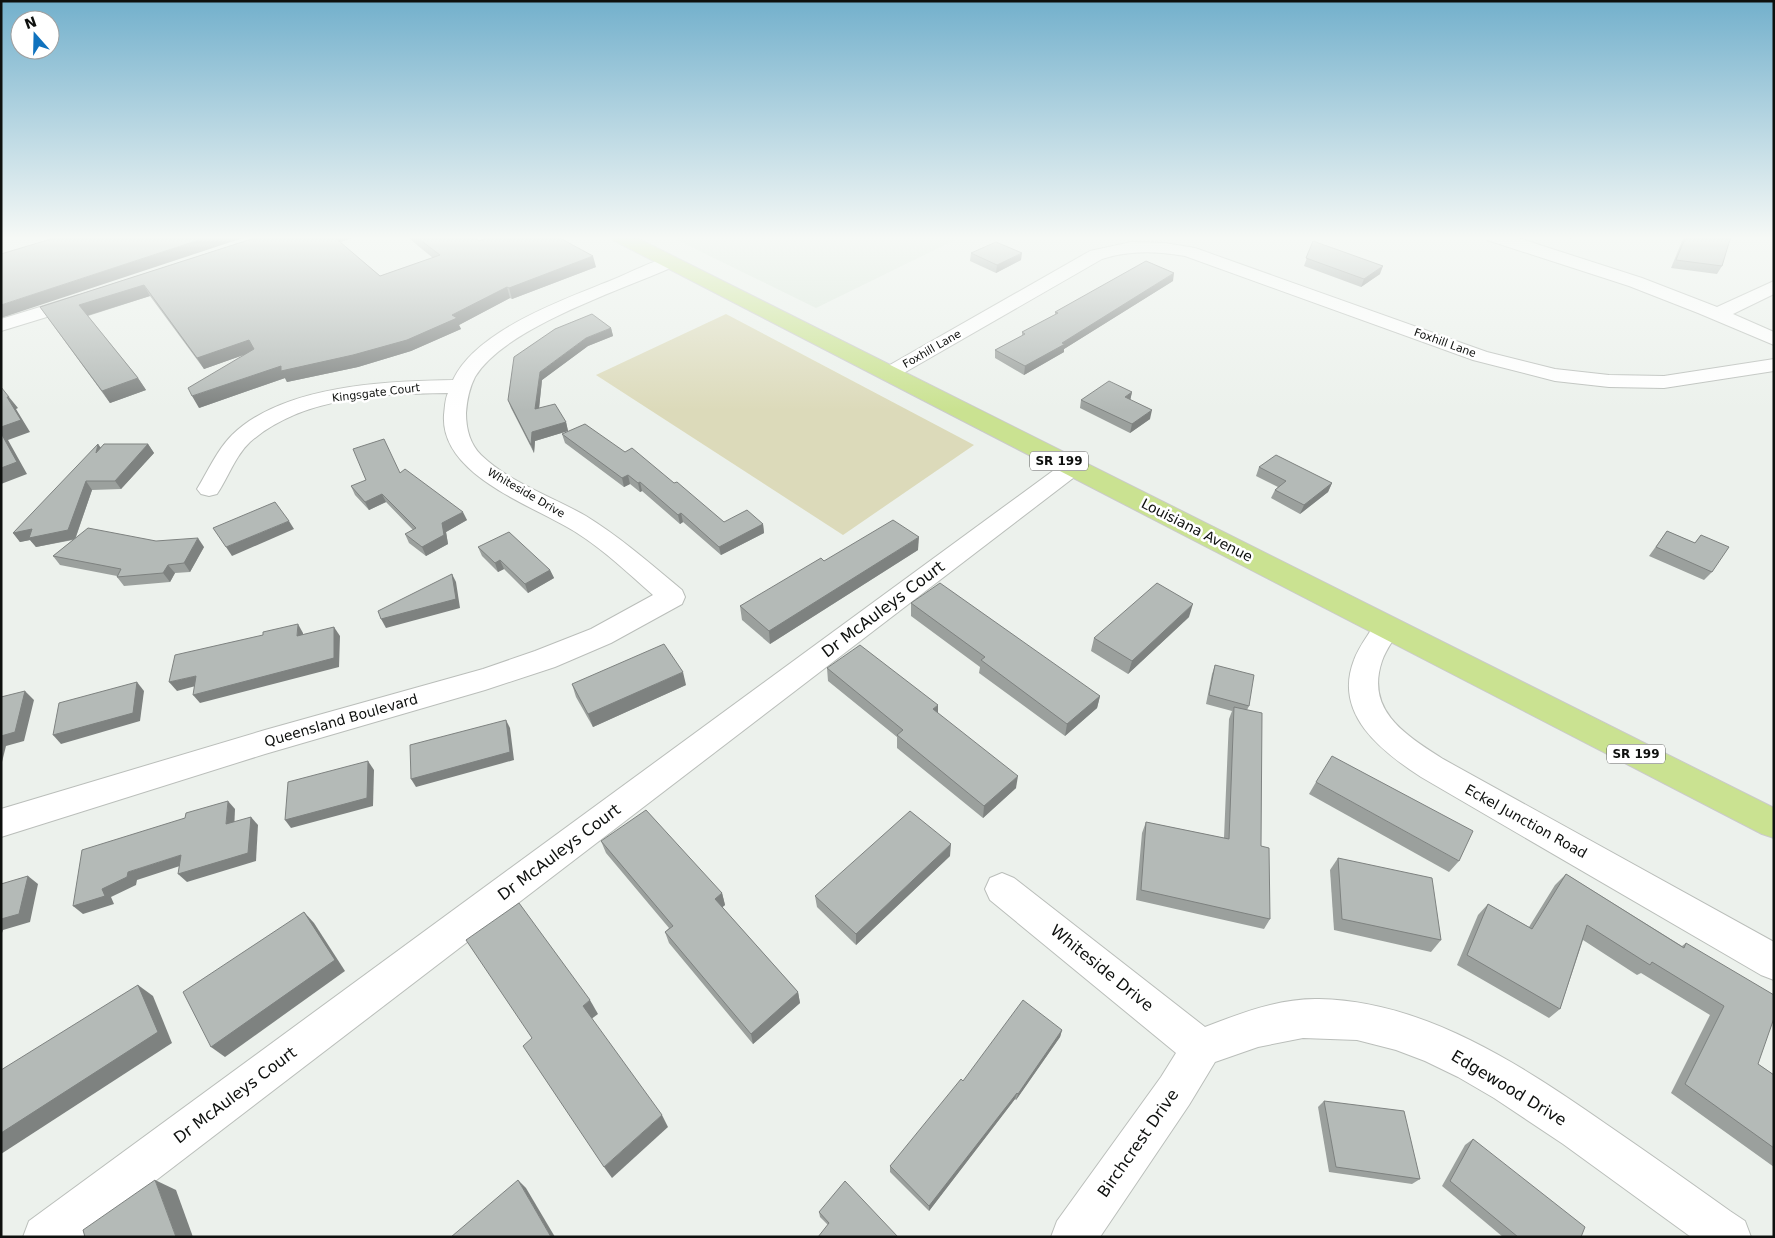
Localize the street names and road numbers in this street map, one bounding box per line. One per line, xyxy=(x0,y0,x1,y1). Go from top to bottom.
street label: Foxhill Lane xyxy=(1412,326,1478,360)
street label: Foxhill Lane xyxy=(901,327,964,371)
street label: Kingsgate Court xyxy=(331,381,421,405)
road number: SR 199 xyxy=(1030,452,1088,471)
street label: Whiteside Drive xyxy=(485,466,567,521)
street label: Louisiana Avenue xyxy=(1139,495,1255,565)
street label: Dr McAuleys Court xyxy=(818,557,948,661)
street label: Queensland Boulevard xyxy=(262,690,420,750)
road number: SR 199 xyxy=(1607,744,1665,764)
street label: Eckel Junction Road xyxy=(1462,781,1590,861)
street label: Dr McAuleys Court xyxy=(494,800,624,904)
street label: Whiteside Drive xyxy=(1047,921,1157,1015)
street label: Dr McAuleys Court xyxy=(170,1043,300,1147)
street label: Edgewood Drive xyxy=(1448,1046,1570,1130)
street label: Birchcrest Drive xyxy=(1094,1085,1182,1201)

